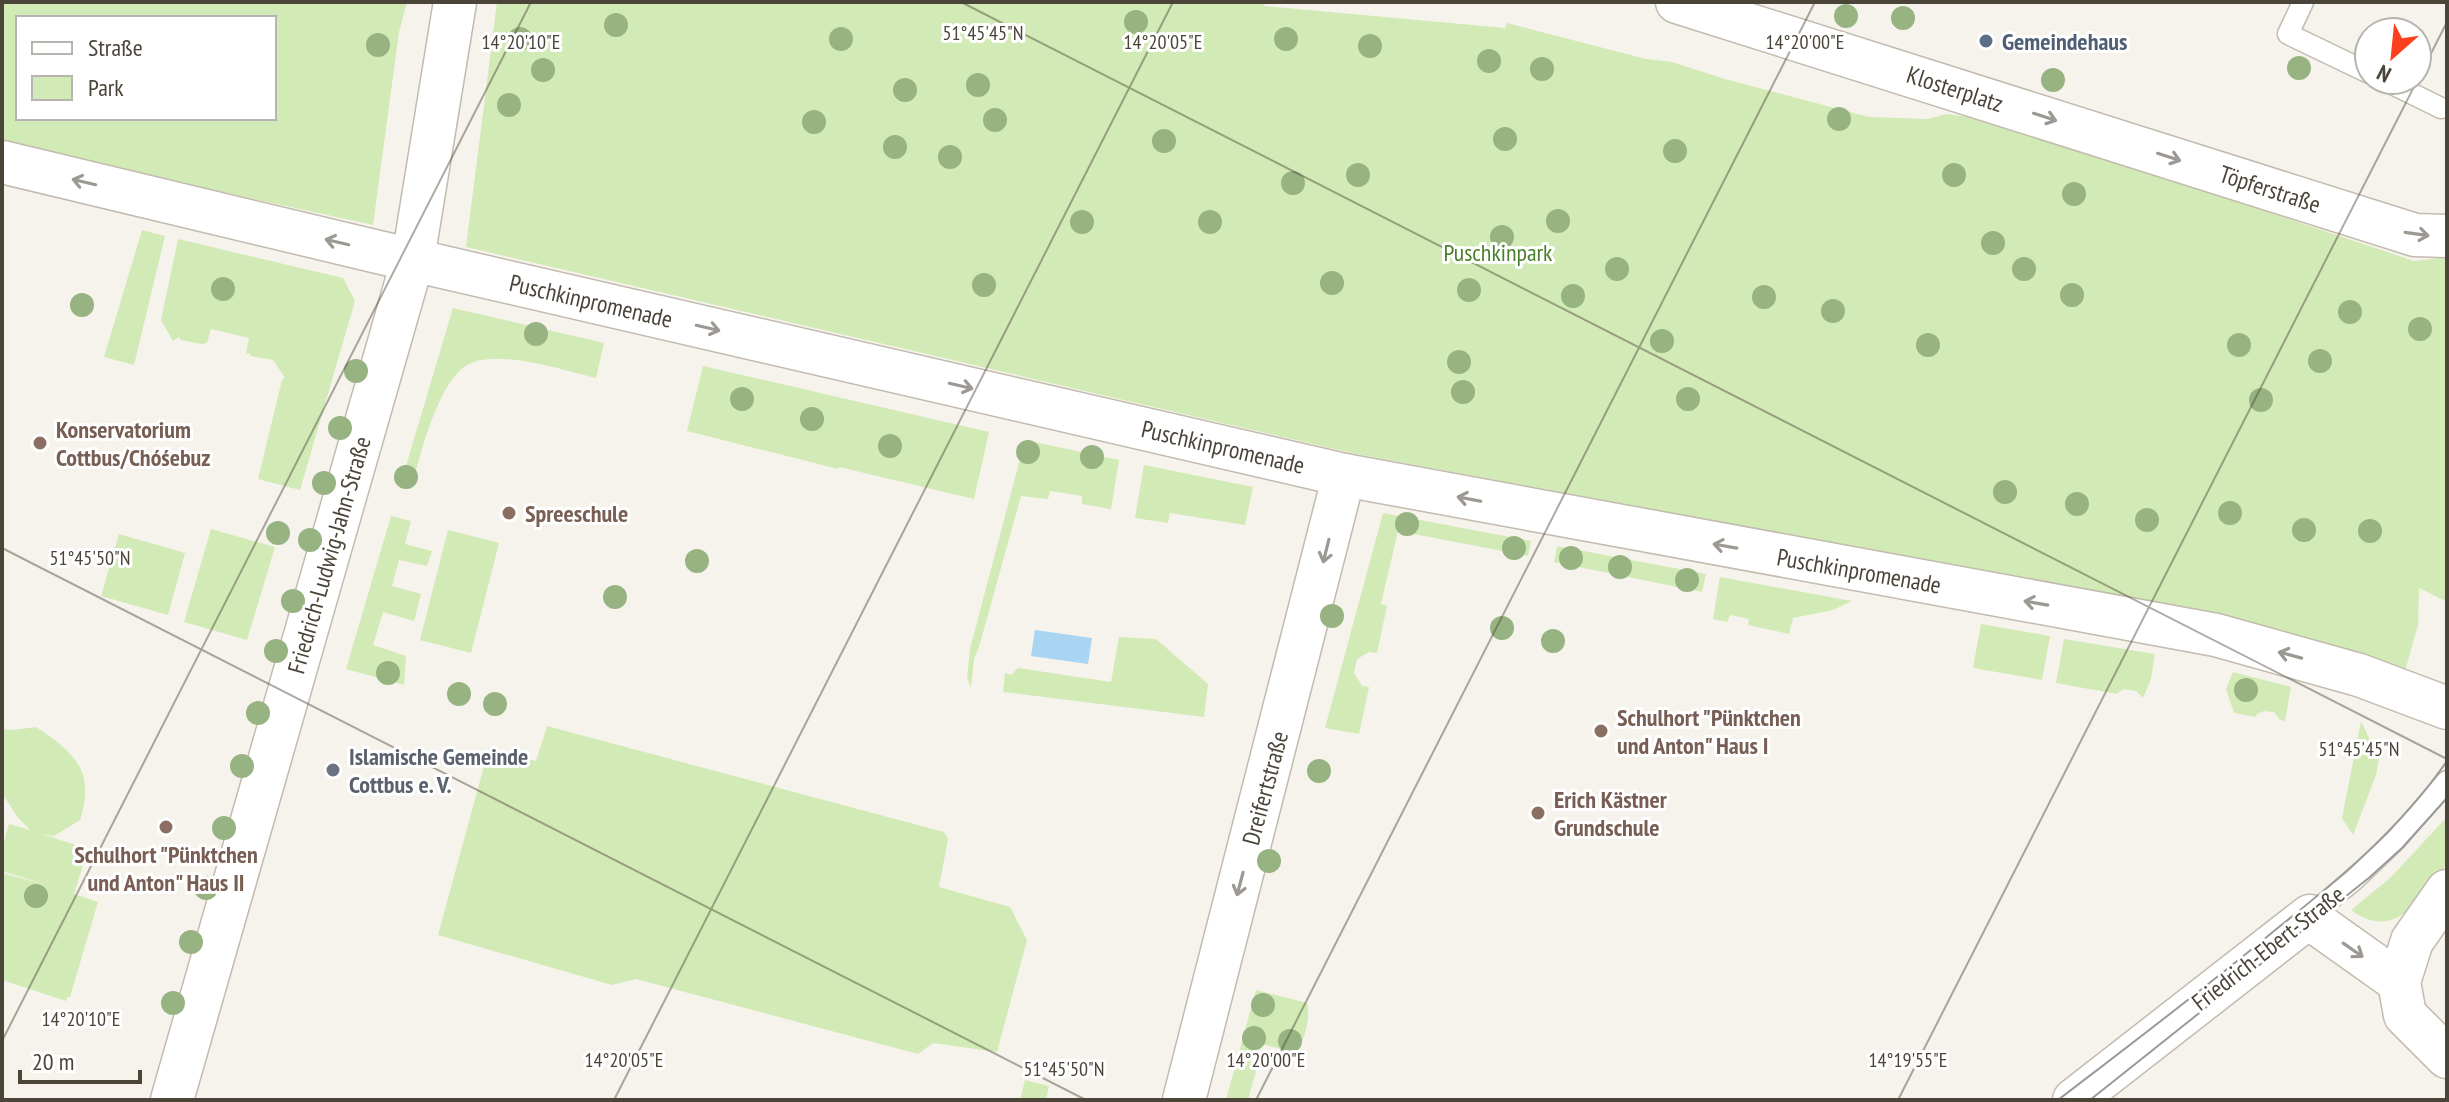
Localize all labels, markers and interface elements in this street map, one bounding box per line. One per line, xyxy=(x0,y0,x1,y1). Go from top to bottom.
legend xyxy=(16,16,276,120)
north arrow xyxy=(2353,16,2433,96)
text: 51°45'45"N xyxy=(943,20,1023,46)
place label: Gemeindehaus xyxy=(2002,26,2127,57)
text: 14°20'10"E xyxy=(482,29,560,55)
text: 14°20'05"E xyxy=(1124,29,1202,55)
text: 14°20'00"E xyxy=(1766,29,1844,55)
text: Straße xyxy=(88,32,143,63)
marker: Gemeindehaus xyxy=(1977,32,1995,50)
street label: Klosterplatz xyxy=(1903,59,2007,119)
text: N xyxy=(2372,59,2396,89)
text: Park xyxy=(88,72,124,103)
one-way arrow xyxy=(2032,110,2058,125)
one-way arrow xyxy=(2157,150,2182,165)
street label: Töpferstraße xyxy=(2216,158,2324,220)
one-way arrow xyxy=(72,173,98,188)
one-way arrow xyxy=(2404,227,2429,242)
one-way arrow xyxy=(325,234,351,249)
park label: Puschkinpark xyxy=(1444,237,1553,268)
street label: Puschkinpromenade xyxy=(507,267,675,335)
one-way arrow xyxy=(694,321,720,336)
one-way arrow xyxy=(947,379,973,394)
street label: Puschkinpromenade xyxy=(1139,413,1307,481)
place label: Konservatorium Cottbus/Chóśebuz xyxy=(56,414,210,473)
street label: Friedrich-Ludwig-Jahn-Straße xyxy=(280,433,378,677)
marker: Konservatorium Cottbus/Chóśebuz xyxy=(31,434,49,452)
one-way arrow xyxy=(1457,490,1482,505)
place label: Spreeschule xyxy=(525,498,628,529)
marker: Spreeschule xyxy=(500,504,518,522)
one-way arrow xyxy=(1317,537,1332,563)
one-way arrow xyxy=(1712,538,1738,553)
street label: Puschkinpromenade xyxy=(1774,541,1944,601)
text: 51°45'50"N xyxy=(50,545,130,571)
one-way arrow xyxy=(2023,594,2049,609)
one-way arrow xyxy=(2278,646,2304,661)
place label: Schulhort "Pünktchen und Anton" Haus I xyxy=(1617,702,1801,761)
marker: Schulhort "Pünktchen und Anton" Haus I xyxy=(1592,722,1610,740)
street label: Dreifertstraße xyxy=(1235,728,1295,848)
text: 51°45'45"N xyxy=(2319,736,2399,762)
place label: Islamische Gemeinde Cottbus e. V. xyxy=(349,741,528,800)
marker: Islamische Gemeinde Cottbus e. V. xyxy=(324,761,342,779)
place label: Erich Kästner Grundschule xyxy=(1554,784,1668,843)
marker: Erich Kästner Grundschule xyxy=(1529,804,1547,822)
marker: Schulhort "Pünktchen und Anton" Haus II xyxy=(157,818,175,836)
place label: Schulhort "Pünktchen und Anton" Haus II xyxy=(74,839,258,898)
one-way arrow xyxy=(1231,870,1246,896)
street label: Friedrich-Ebert-Straße xyxy=(2185,879,2351,1017)
one-way arrow xyxy=(2342,942,2364,958)
text: 14°20'10"E xyxy=(42,1006,120,1032)
scale bar xyxy=(20,1034,140,1084)
text: 20 m xyxy=(32,1046,74,1077)
text: 14°20'05"E xyxy=(585,1047,663,1073)
text: 14°20'00"E xyxy=(1227,1047,1305,1073)
text: 14°19'55"E xyxy=(1869,1047,1947,1073)
text: 51°45'50"N xyxy=(1024,1056,1104,1082)

